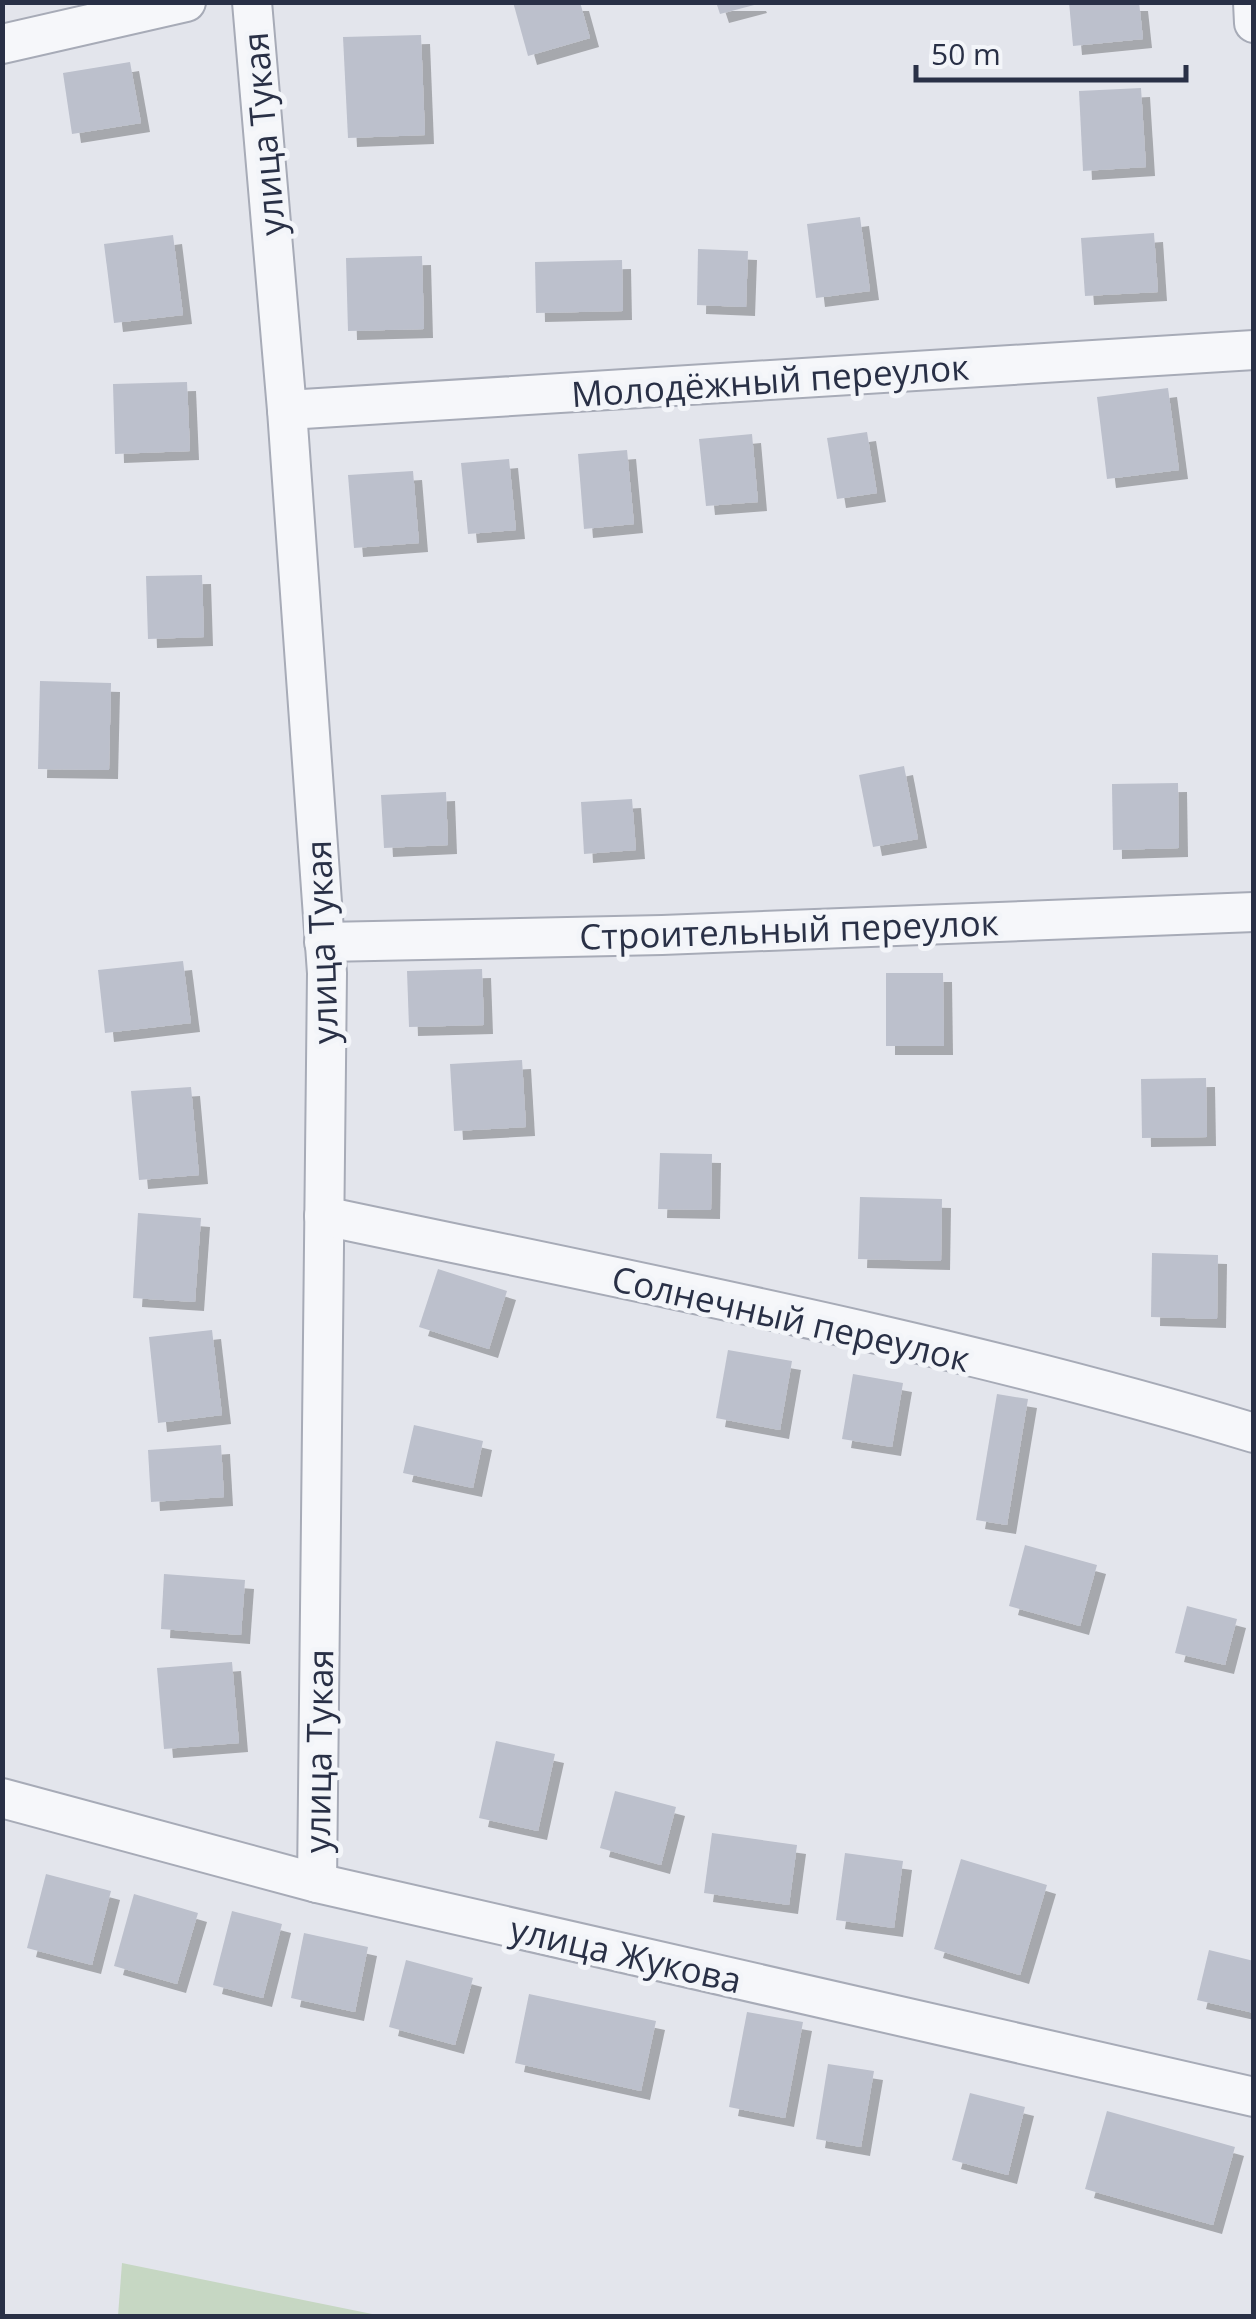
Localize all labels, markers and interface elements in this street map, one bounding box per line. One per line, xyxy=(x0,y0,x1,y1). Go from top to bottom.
scale bar xyxy=(916,20,1186,82)
street label: улица Тукая xyxy=(231,30,295,238)
text: 50 m xyxy=(931,33,1001,74)
street label: Молодёжный переулок xyxy=(570,343,970,417)
street label: улица Тукая xyxy=(294,839,348,1045)
street label: Строительный переулок xyxy=(579,898,999,960)
street label: Солнечный переулок xyxy=(608,1254,974,1382)
street label: улица Тукая xyxy=(293,1649,343,1853)
street label: улица Жукова xyxy=(506,1905,746,2003)

